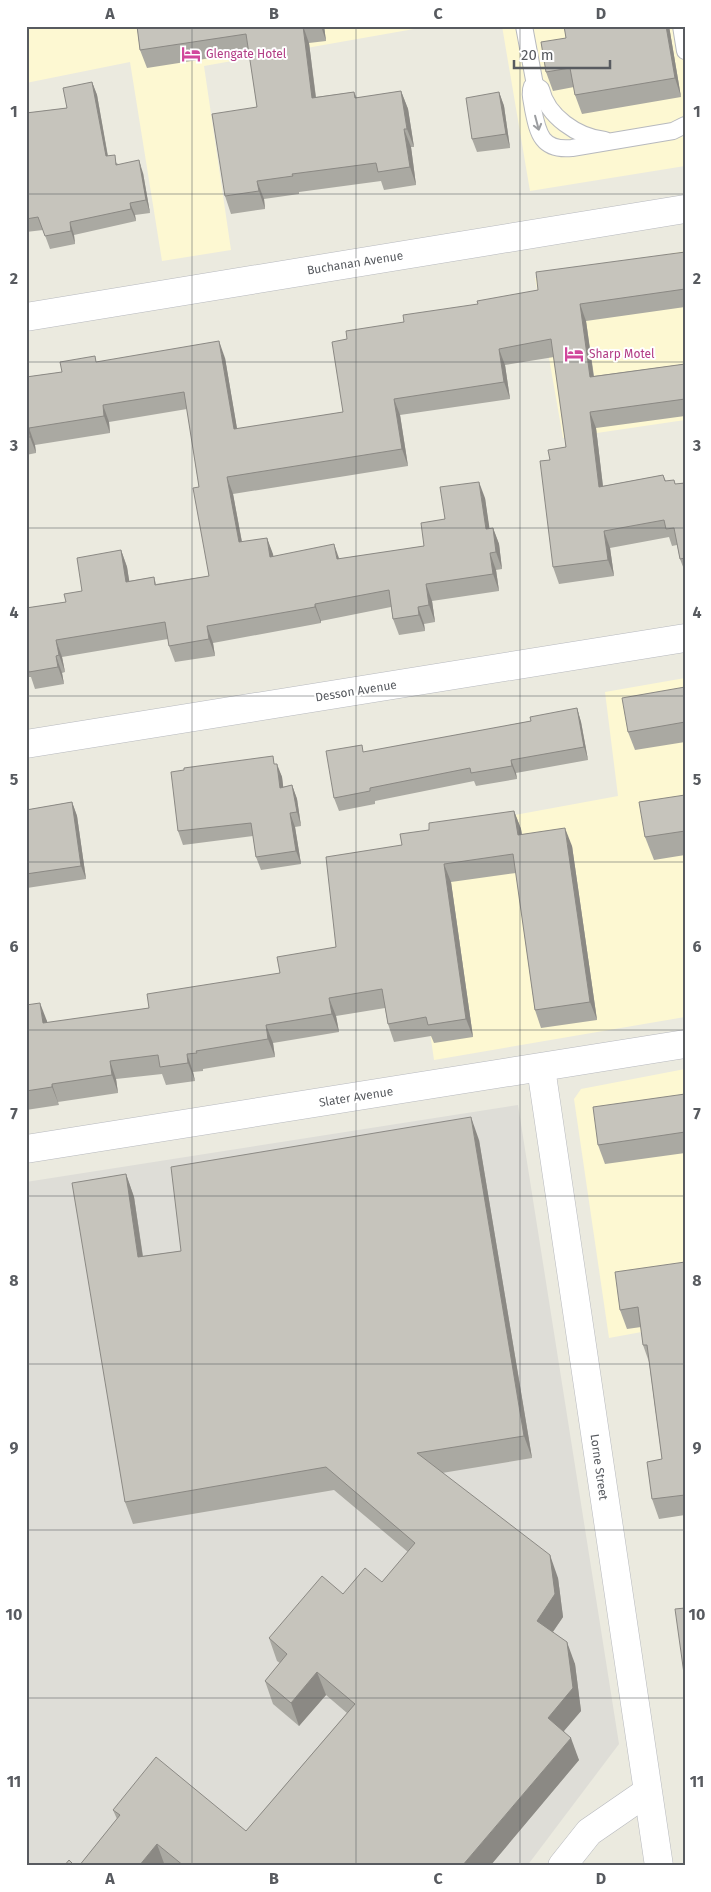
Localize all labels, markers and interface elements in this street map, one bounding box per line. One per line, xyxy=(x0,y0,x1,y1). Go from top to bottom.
text: A xyxy=(104,4,115,23)
text: B xyxy=(269,4,279,23)
text: C xyxy=(433,4,443,23)
text: D xyxy=(596,4,606,23)
scale bar xyxy=(514,38,610,70)
hotel icon: Glengate Hotel xyxy=(180,43,202,65)
text: 20 m xyxy=(521,46,554,64)
place label: Glengate Hotel xyxy=(206,47,287,61)
text: 1 xyxy=(10,102,18,121)
text: 1 xyxy=(693,102,701,121)
one-way arrow xyxy=(532,115,542,131)
street label: Buchanan Avenue xyxy=(306,248,404,278)
text: 2 xyxy=(10,269,18,288)
text: 2 xyxy=(693,269,701,288)
hotel icon: Sharp Motel xyxy=(563,343,585,365)
place label: Sharp Motel xyxy=(589,347,655,361)
text: 3 xyxy=(9,436,18,455)
text: 3 xyxy=(692,436,701,455)
text: 4 xyxy=(9,603,19,622)
text: 4 xyxy=(692,603,702,622)
street label: Desson Avenue xyxy=(314,678,398,704)
text: 5 xyxy=(10,770,19,789)
text: 5 xyxy=(693,770,702,789)
text: 6 xyxy=(9,937,19,956)
text: 6 xyxy=(692,937,702,956)
street label: Slater Avenue xyxy=(318,1084,394,1110)
text: 7 xyxy=(10,1104,18,1123)
text: 7 xyxy=(693,1104,701,1123)
text: 8 xyxy=(9,1271,19,1290)
text: 8 xyxy=(692,1271,702,1290)
street label: Lorne Street xyxy=(587,1433,611,1502)
text: 9 xyxy=(10,1438,19,1457)
text: 9 xyxy=(693,1438,702,1457)
text: 10 xyxy=(6,1605,22,1624)
text: 10 xyxy=(689,1605,705,1624)
text: 11 xyxy=(7,1772,21,1791)
text: 11 xyxy=(690,1772,704,1791)
text: A xyxy=(104,1869,115,1888)
text: B xyxy=(269,1869,279,1888)
text: C xyxy=(433,1869,443,1888)
text: D xyxy=(596,1869,606,1888)

